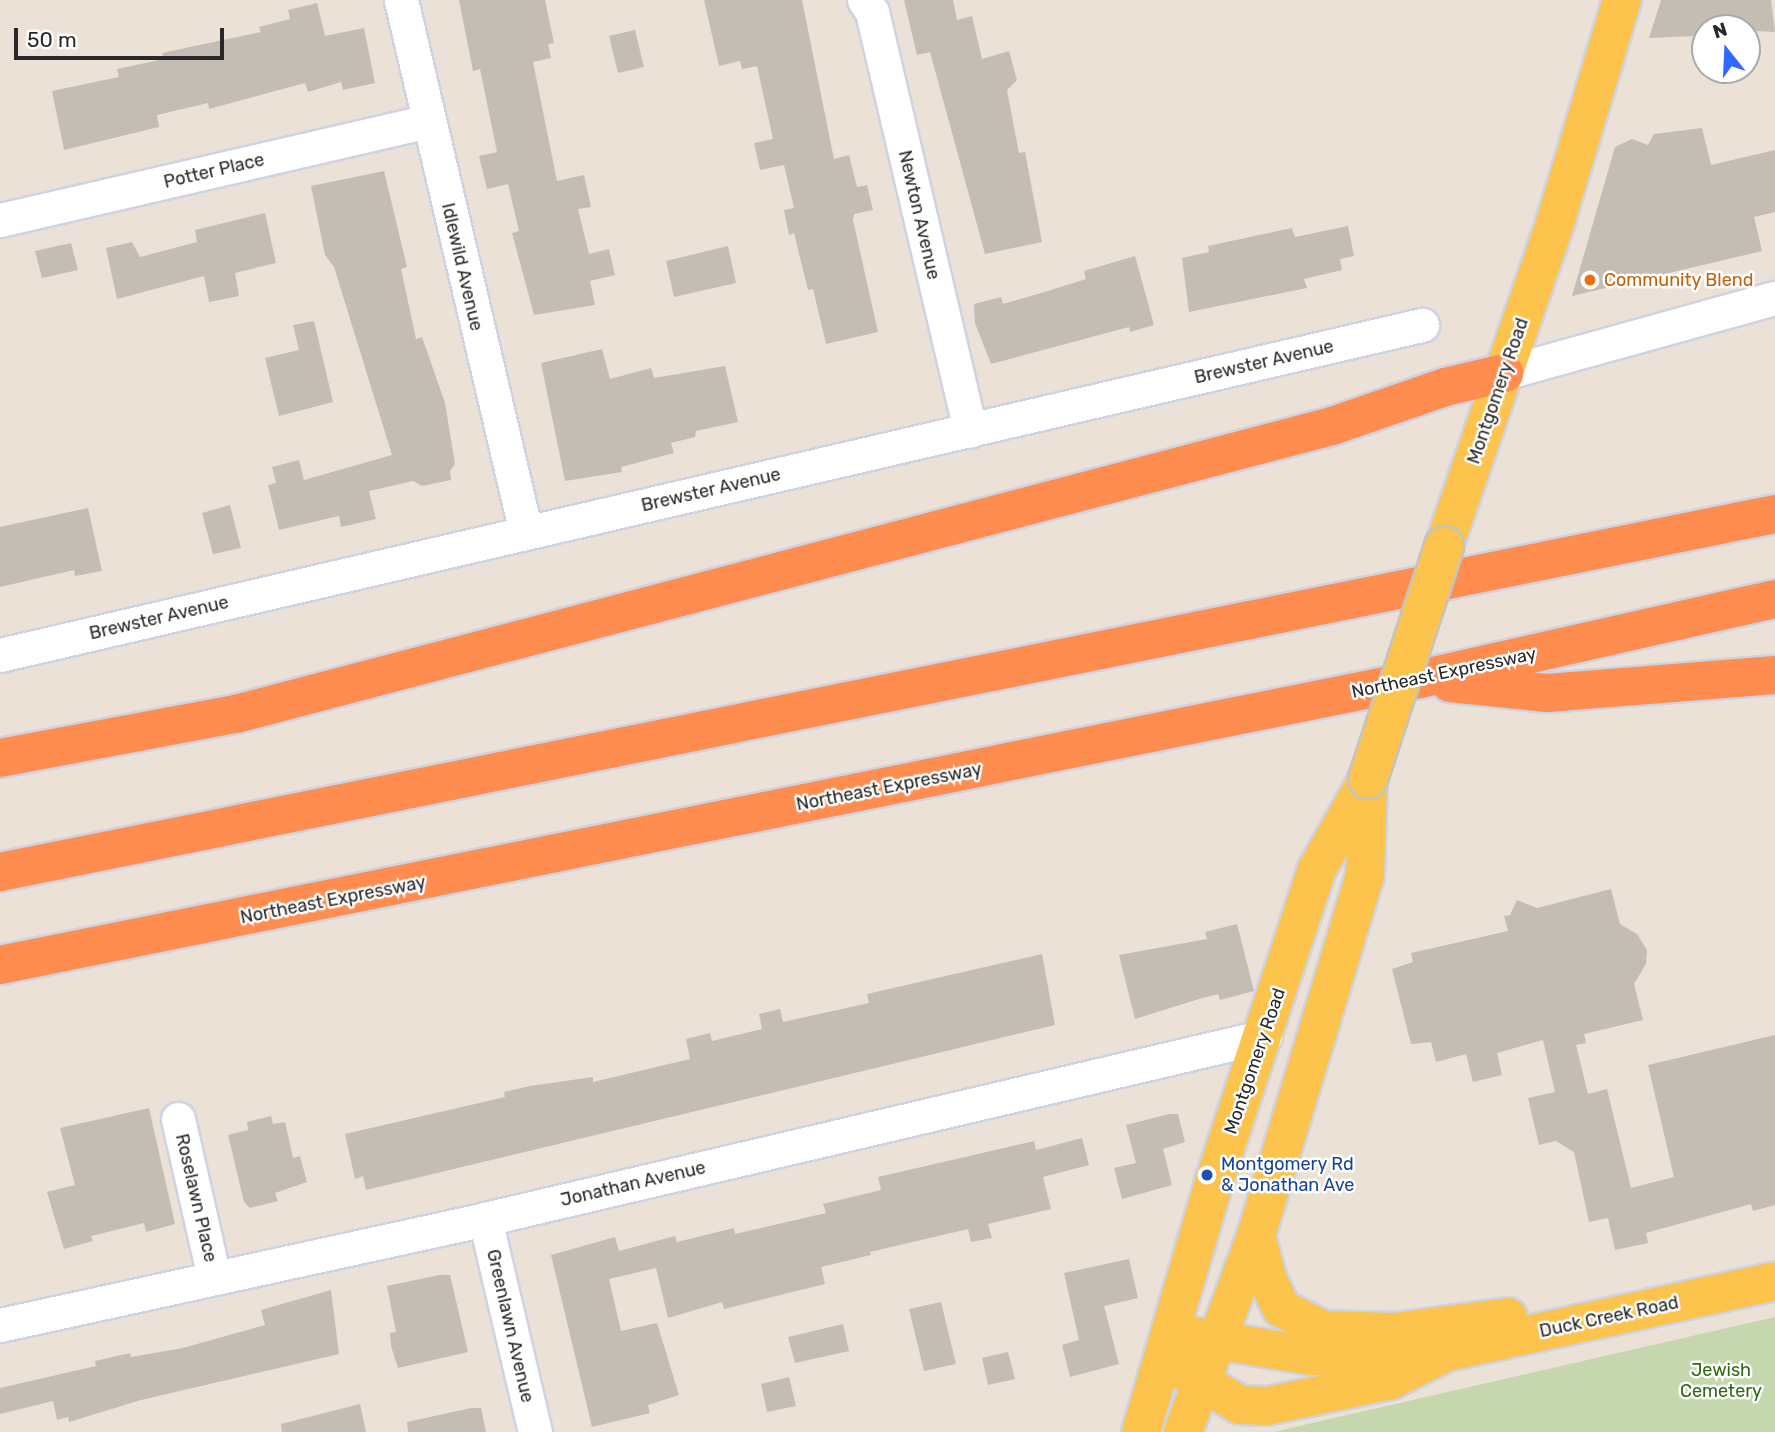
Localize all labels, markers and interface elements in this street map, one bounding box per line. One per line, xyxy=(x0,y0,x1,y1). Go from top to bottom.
scale bar xyxy=(18,14,228,58)
north arrow xyxy=(1691,14,1761,84)
text: N xyxy=(1710,17,1730,44)
text: 50 m xyxy=(27,27,77,52)
street label: Newton Avenue xyxy=(894,148,944,282)
street label: Potter Place xyxy=(161,149,267,193)
street label: Idlewild Avenue xyxy=(437,201,487,333)
place label: Community Blend xyxy=(1604,269,1754,291)
marker: Community Blend xyxy=(1582,272,1598,288)
street label: Montgomery Road xyxy=(1463,315,1533,467)
street label: Brewster Avenue xyxy=(1192,335,1336,389)
street label: Brewster Avenue xyxy=(639,463,783,517)
street label: Brewster Avenue xyxy=(87,591,231,645)
street label: Northeast Expressway xyxy=(1350,643,1538,703)
street label: Northeast Expressway xyxy=(795,758,983,816)
street label: Northeast Expressway xyxy=(239,871,427,929)
street label: Montgomery Road xyxy=(1220,985,1290,1137)
street label: Roselawn Place xyxy=(171,1132,221,1264)
place label: Montgomery Rd & Jonathan Ave xyxy=(1221,1154,1355,1196)
street label: Jonathan Avenue xyxy=(558,1157,708,1211)
marker: Montgomery Rd & Jonathan Ave xyxy=(1199,1167,1215,1183)
street label: Greenlawn Avenue xyxy=(482,1247,538,1405)
street label: Duck Creek Road xyxy=(1537,1292,1681,1342)
park label: Jewish Cemetery xyxy=(1680,1360,1762,1402)

